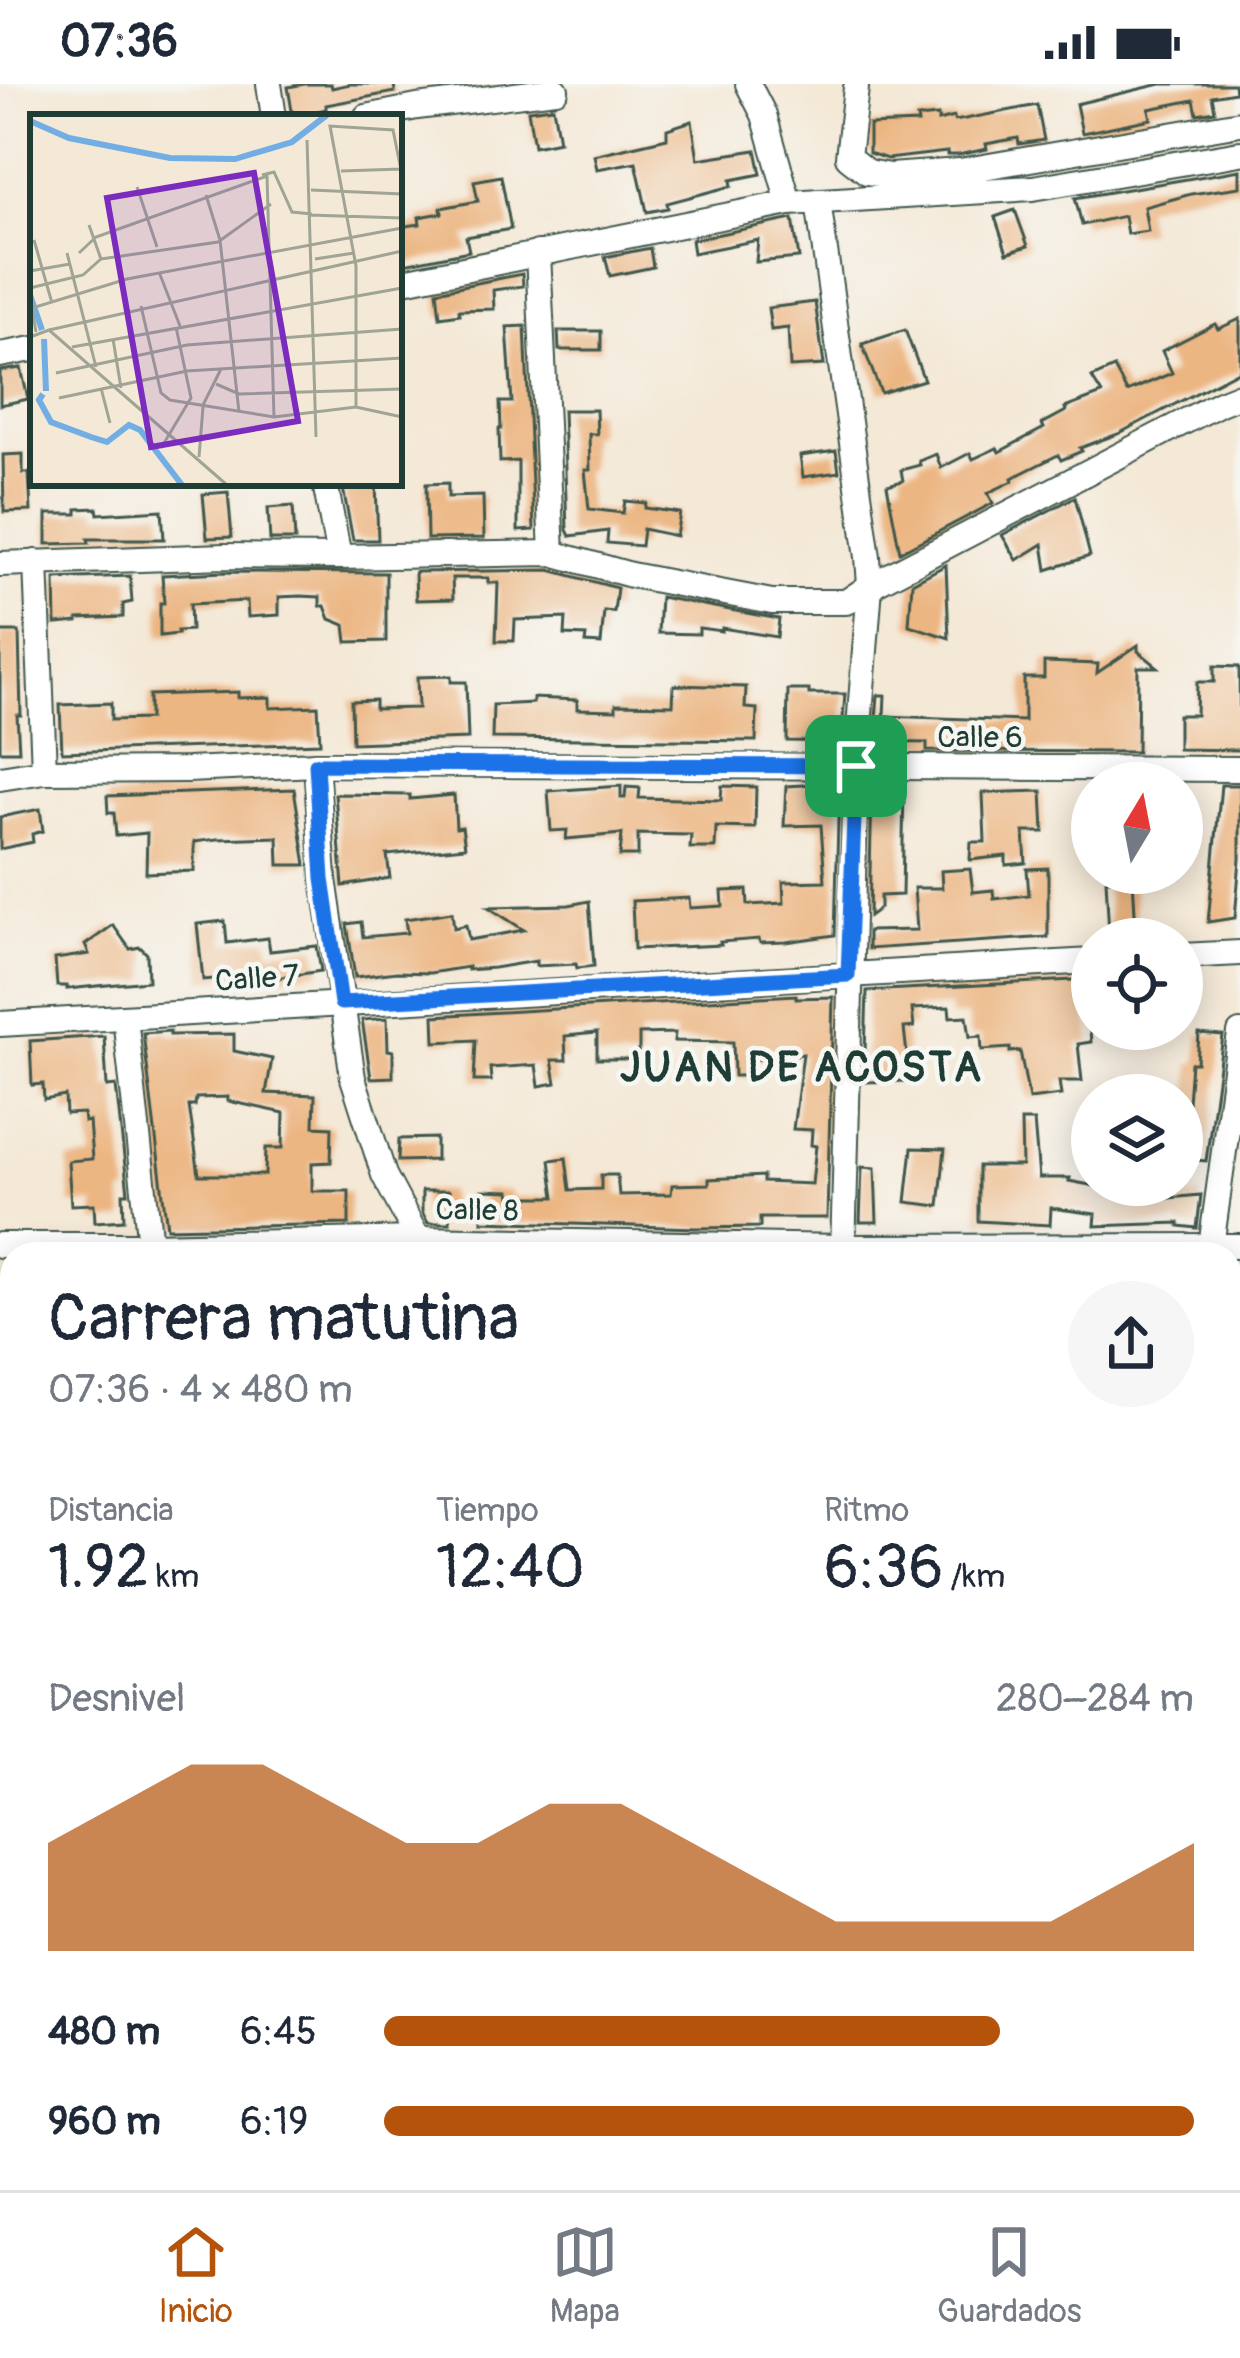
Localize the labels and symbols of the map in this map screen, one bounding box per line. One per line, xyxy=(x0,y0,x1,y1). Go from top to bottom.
inset map xyxy=(30,114,402,486)
pin xyxy=(805,715,907,817)
street label: Calle 6 xyxy=(937,719,1023,756)
north arrow xyxy=(1071,762,1203,894)
street label: Calle 7 xyxy=(214,957,300,1000)
district label: JUAN DE ACOSTA xyxy=(620,1042,984,1094)
street label: Calle 8 xyxy=(435,1191,519,1230)

